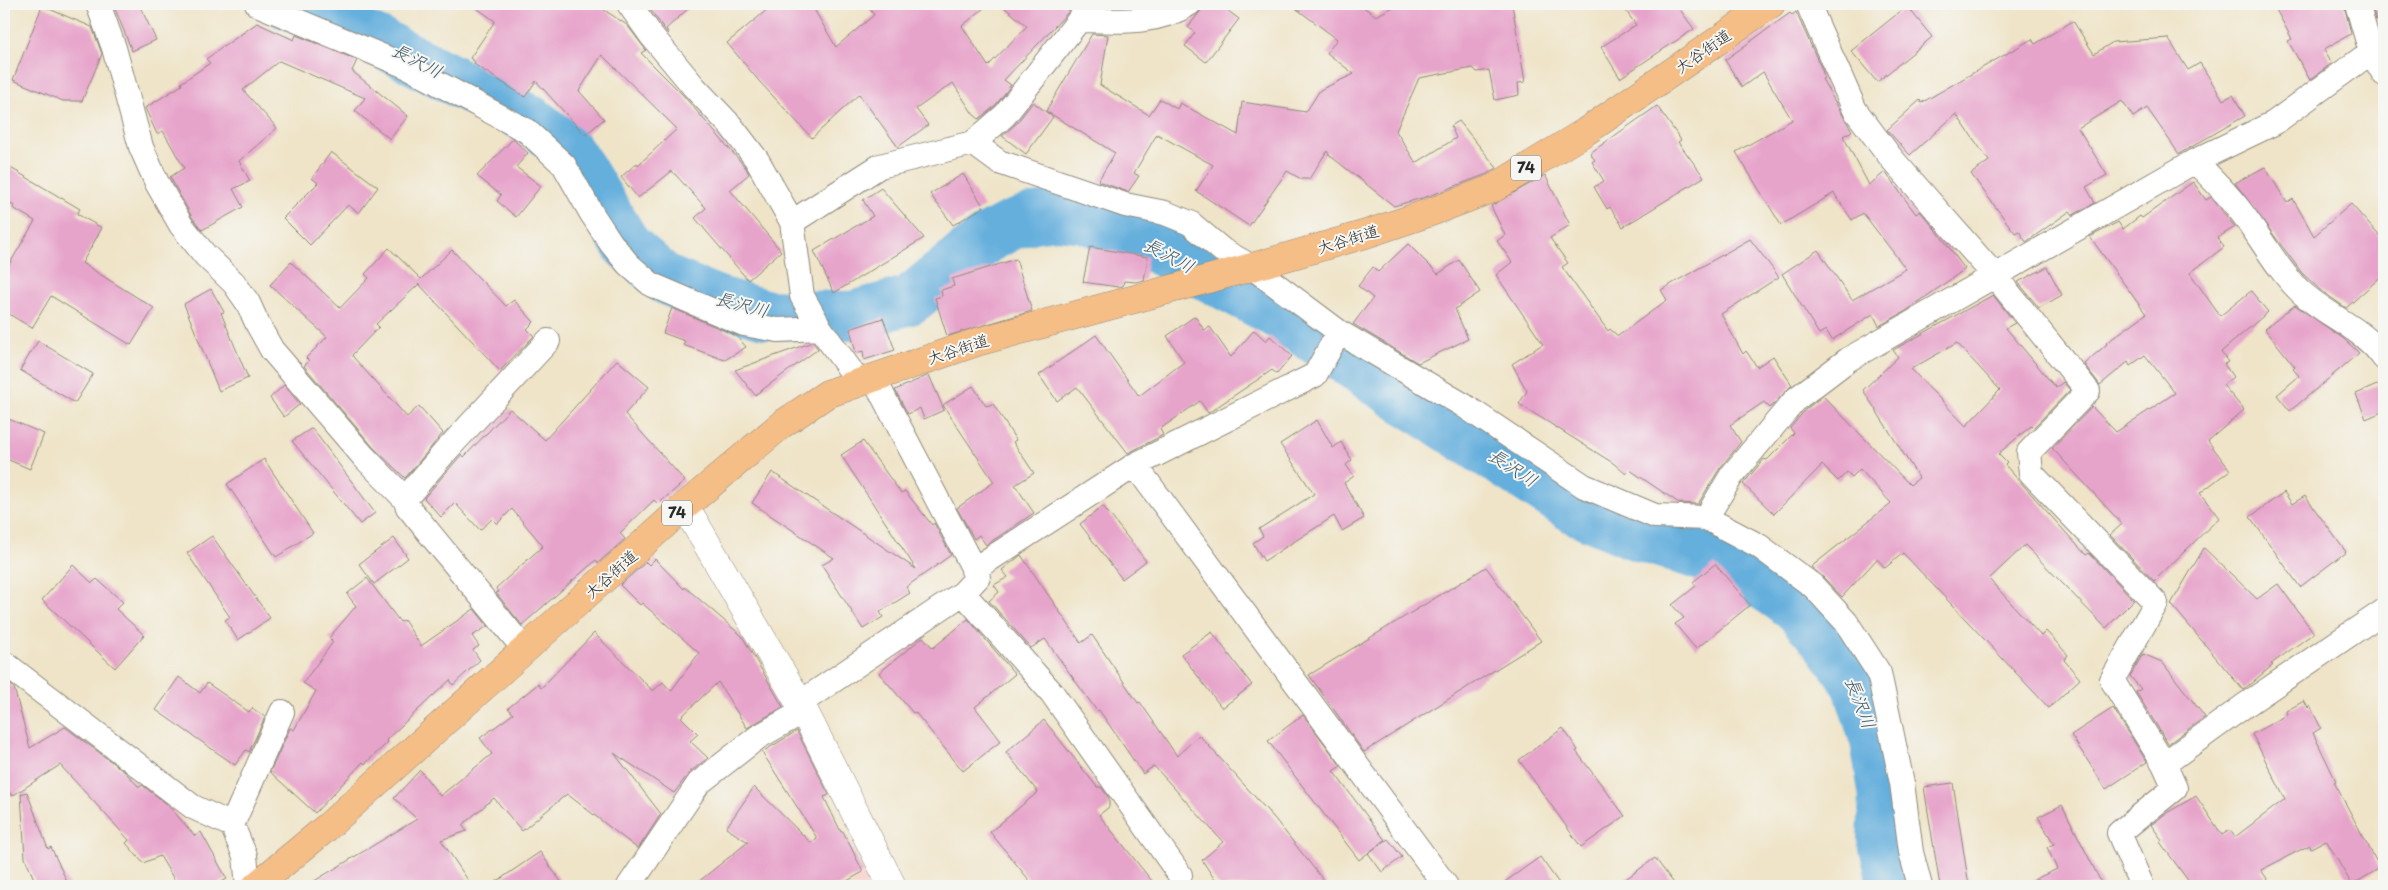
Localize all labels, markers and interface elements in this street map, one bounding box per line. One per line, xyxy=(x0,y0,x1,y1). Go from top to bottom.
street label: 大谷街道 xyxy=(1669,22,1736,78)
water label: 長沢川 xyxy=(387,35,448,84)
road number: 74 xyxy=(1511,156,1541,180)
street label: 大谷街道 xyxy=(1314,217,1382,259)
water label: 長沢川 xyxy=(1140,230,1200,279)
water label: 長沢川 xyxy=(713,284,772,324)
street label: 大谷街道 xyxy=(924,327,992,369)
water label: 長沢川 xyxy=(1484,441,1544,493)
road number: 74 xyxy=(662,500,692,526)
street label: 大谷街道 xyxy=(579,543,642,604)
water label: 長沢川 xyxy=(1839,672,1884,733)

